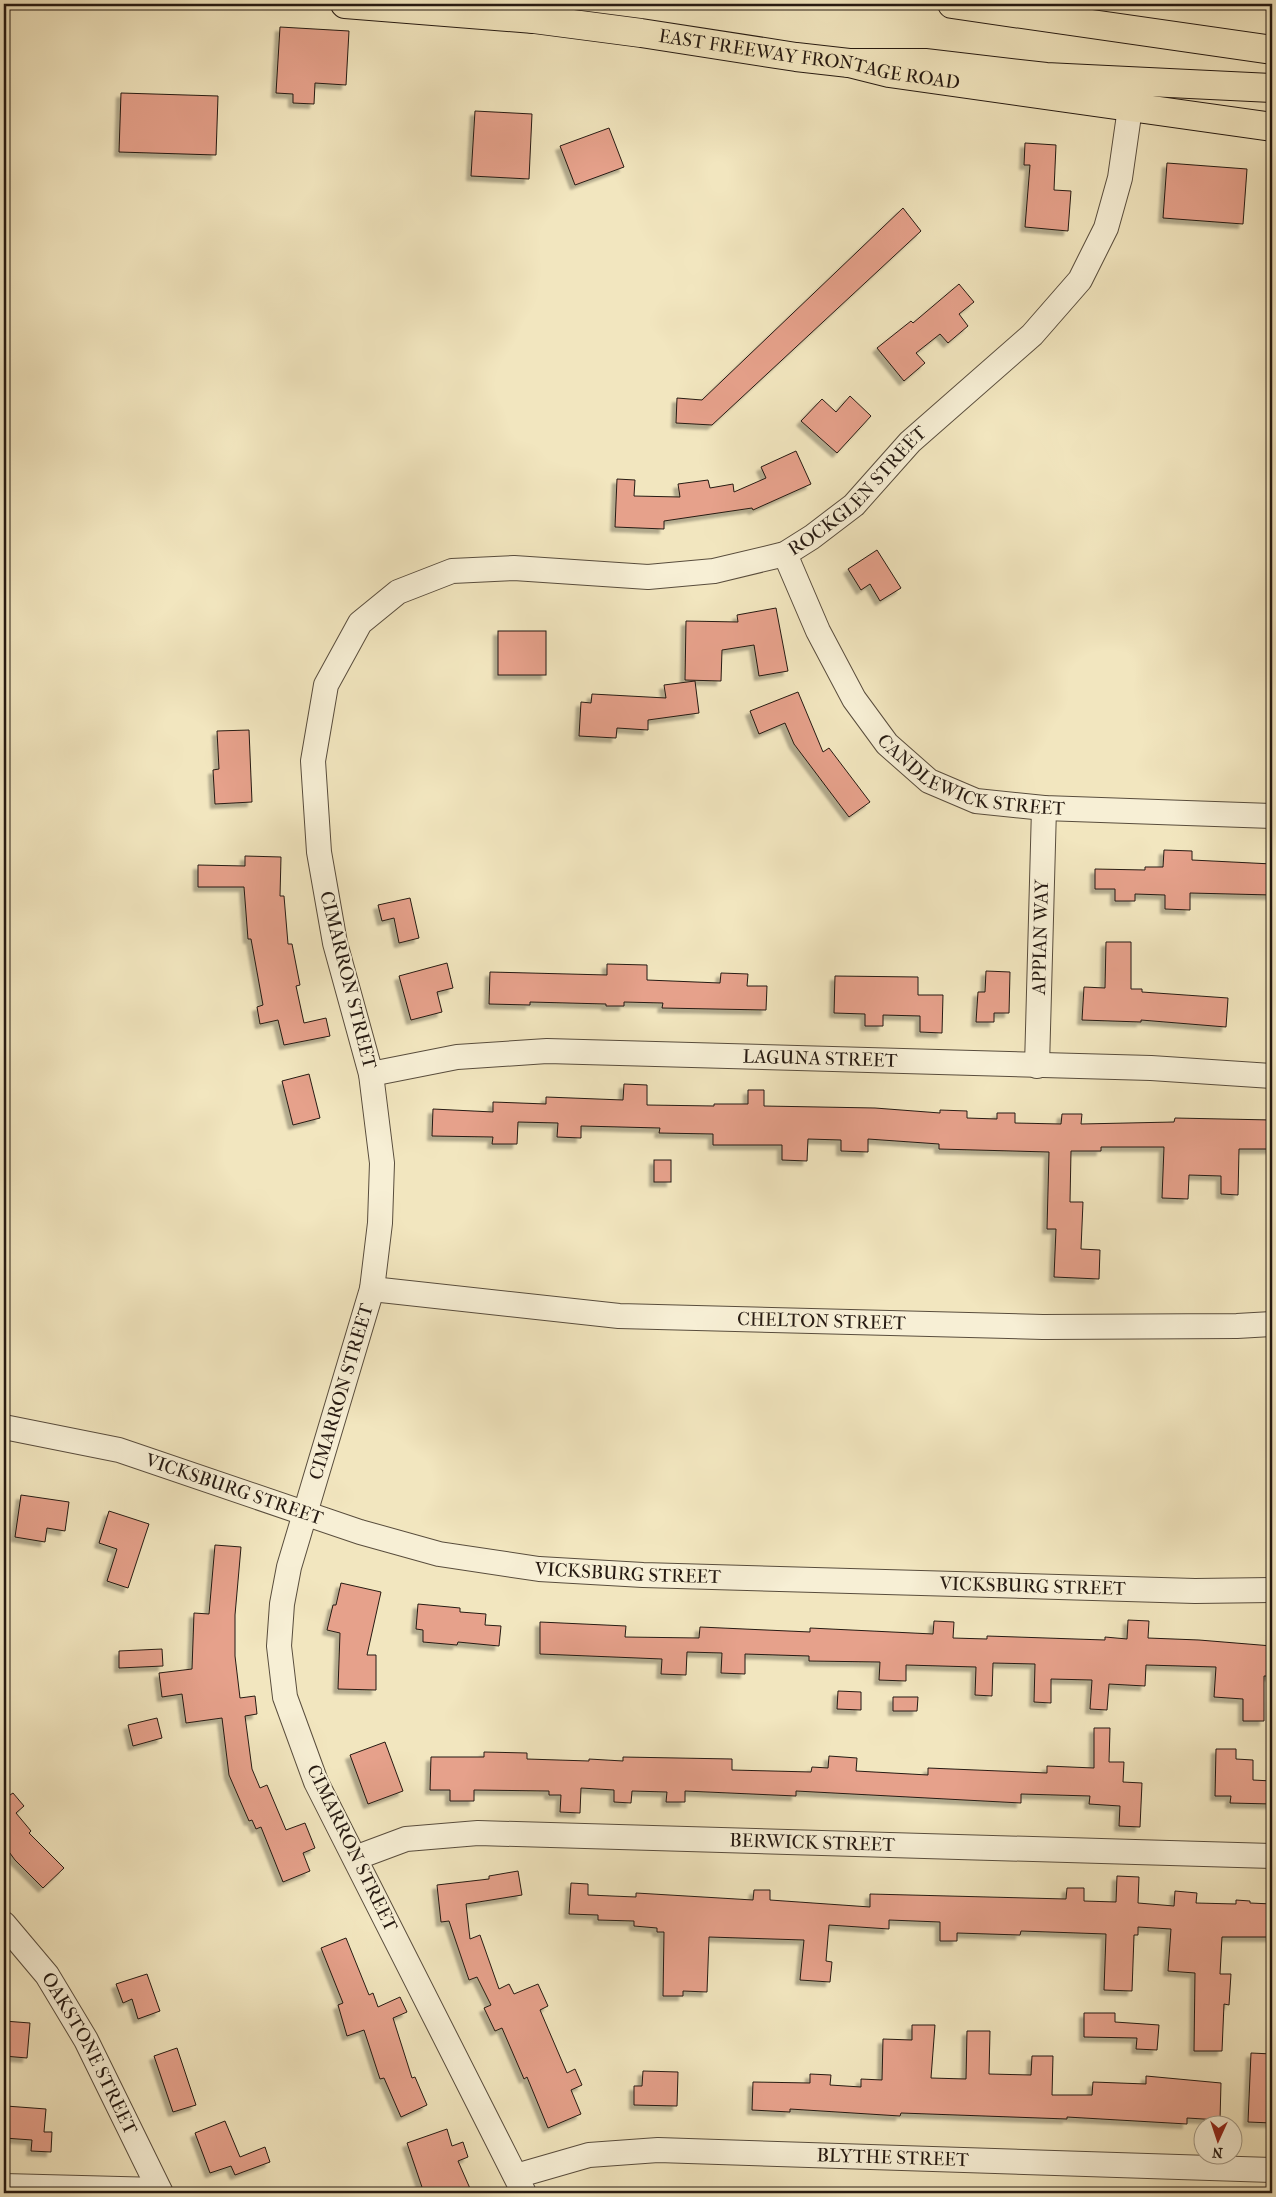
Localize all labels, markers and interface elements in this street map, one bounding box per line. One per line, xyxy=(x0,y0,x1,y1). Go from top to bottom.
street label: EAST FREEWAY FRONTAGE ROAD xyxy=(657,25,961,94)
street label: ROCKGLEN STREET xyxy=(784,422,931,560)
street label: CANDLEWICK STREET xyxy=(873,730,1066,820)
street label: APPIAN WAY xyxy=(1028,878,1053,996)
street label: CIMARRON STREET xyxy=(315,889,381,1071)
street label: LAGUNA STREET xyxy=(742,1046,898,1072)
street label: CIMARRON STREET xyxy=(305,1301,378,1483)
street label: CHELTON STREET xyxy=(737,1308,906,1334)
street label: VICKSBURG STREET xyxy=(142,1448,326,1530)
street label: VICKSBURG STREET xyxy=(533,1558,721,1588)
street label: VICKSBURG STREET xyxy=(938,1573,1126,1600)
street label: CIMARRON STREET xyxy=(302,1761,402,1935)
street label: BERWICK STREET xyxy=(729,1829,895,1856)
street label: OAKSTONE STREET xyxy=(37,1968,142,2138)
north arrow xyxy=(1194,2114,1244,2164)
street label: BLYTHE STREET xyxy=(816,2144,969,2171)
text: N xyxy=(1211,2144,1223,2161)

